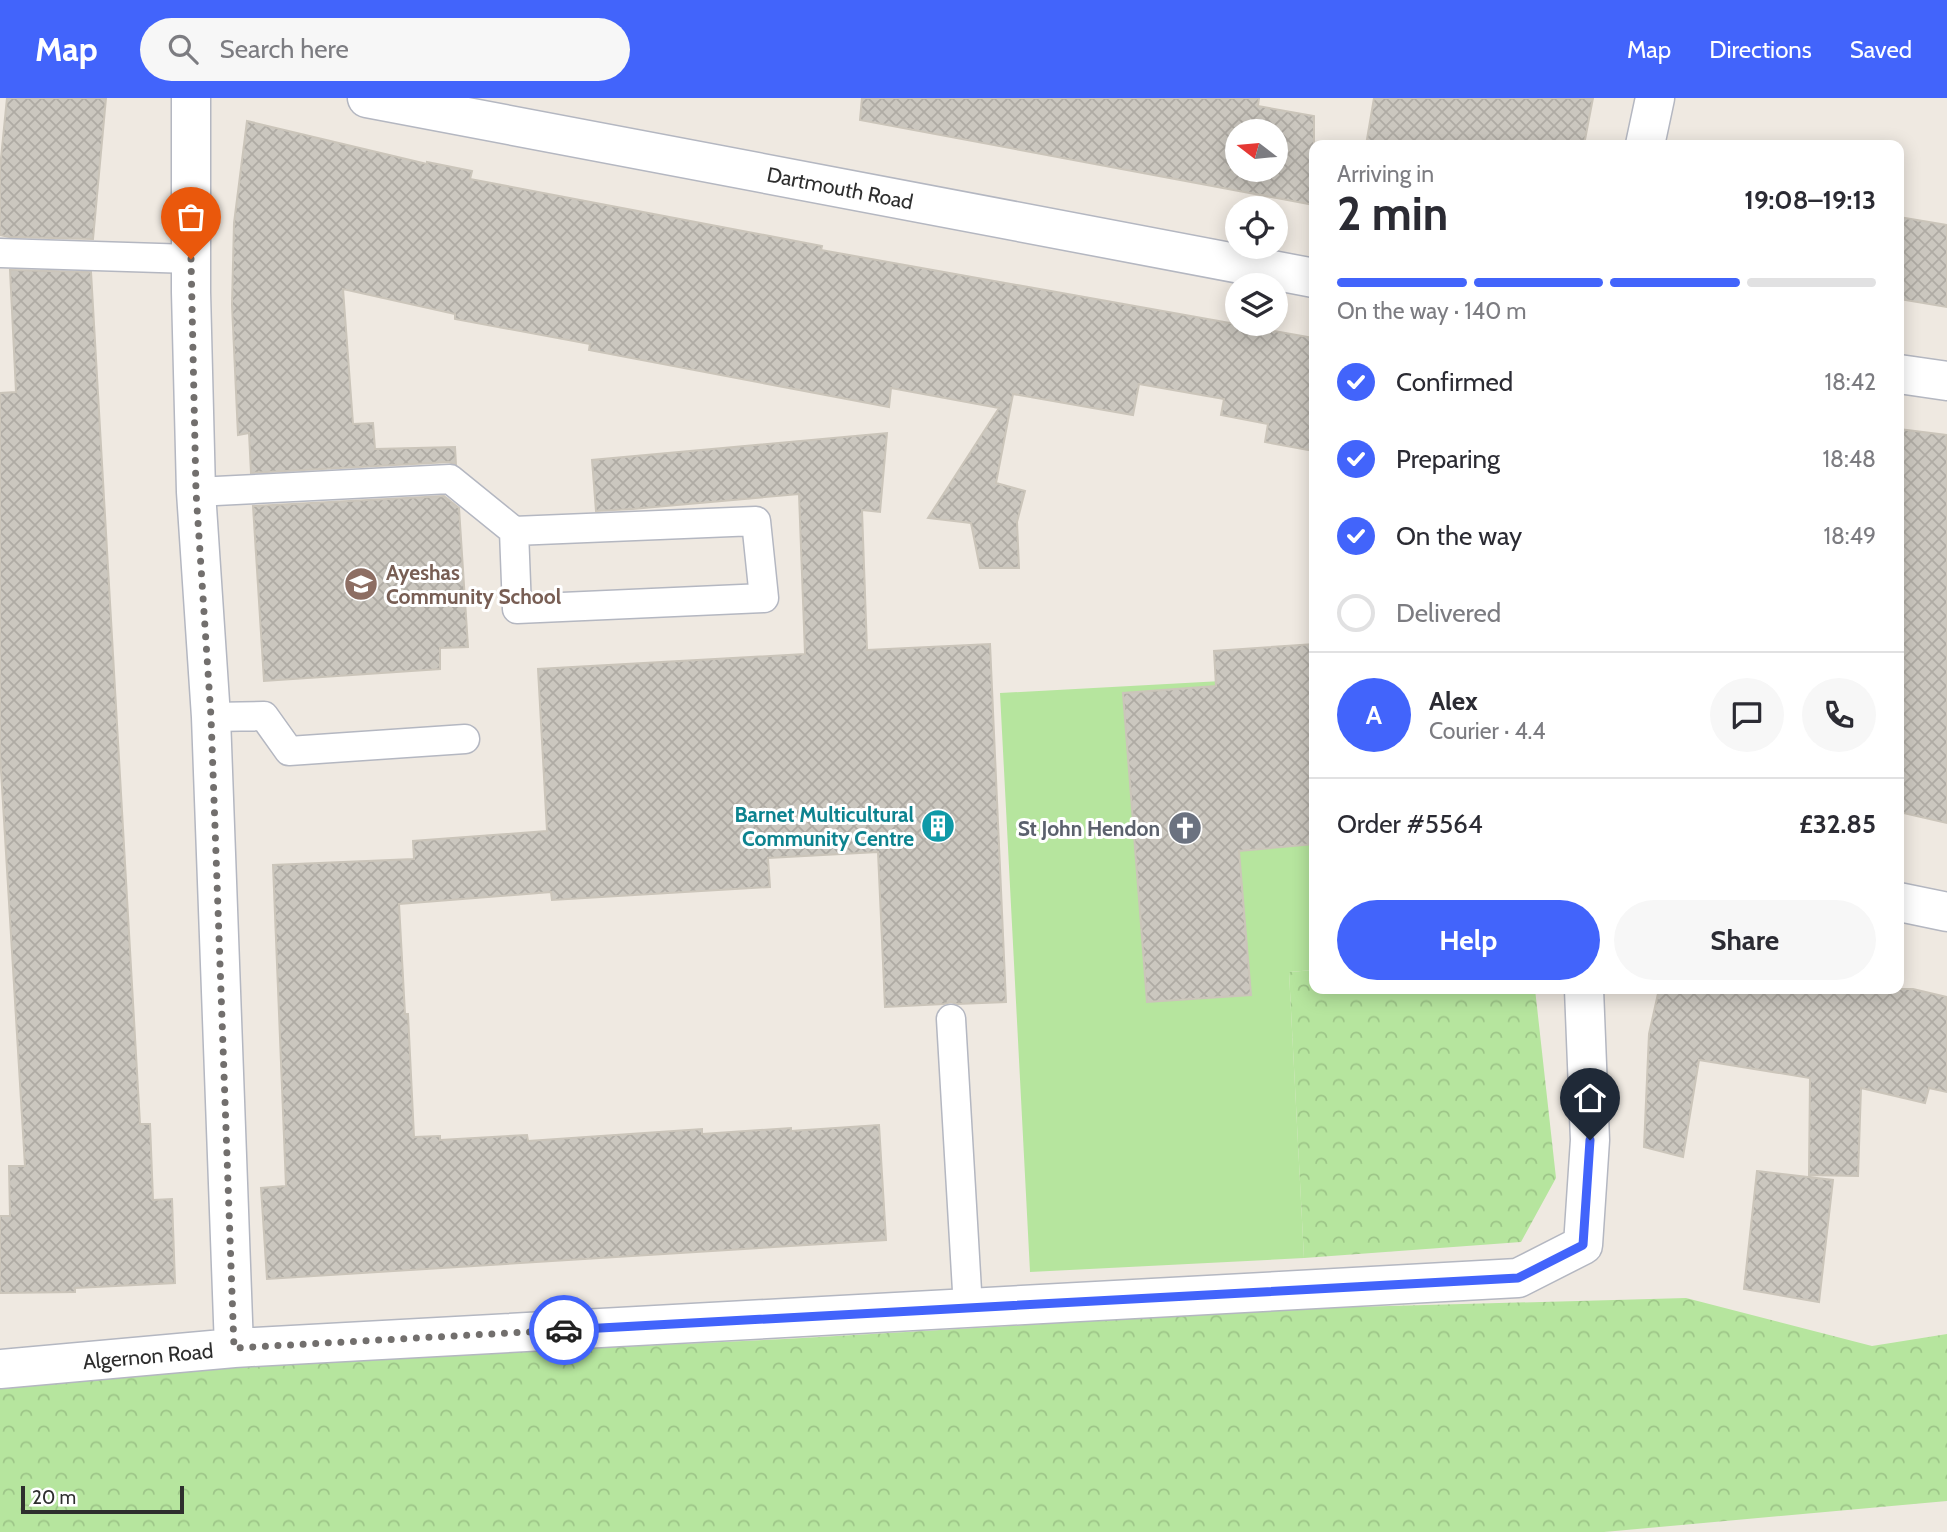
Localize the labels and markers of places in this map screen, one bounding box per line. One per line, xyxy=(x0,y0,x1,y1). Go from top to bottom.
pin xyxy=(161,187,221,259)
place label: Ayeshas Community School xyxy=(386,560,562,609)
school or university icon: Ayeshas Community School xyxy=(342,565,380,603)
place label: Barnet Multicultural Community Centre xyxy=(734,802,914,851)
building icon: Barnet Multicultural Community Centre xyxy=(919,807,957,845)
church icon: St John Hendon xyxy=(1166,809,1204,847)
place label: St John Hendon xyxy=(1018,816,1160,841)
pin xyxy=(1560,1068,1620,1140)

